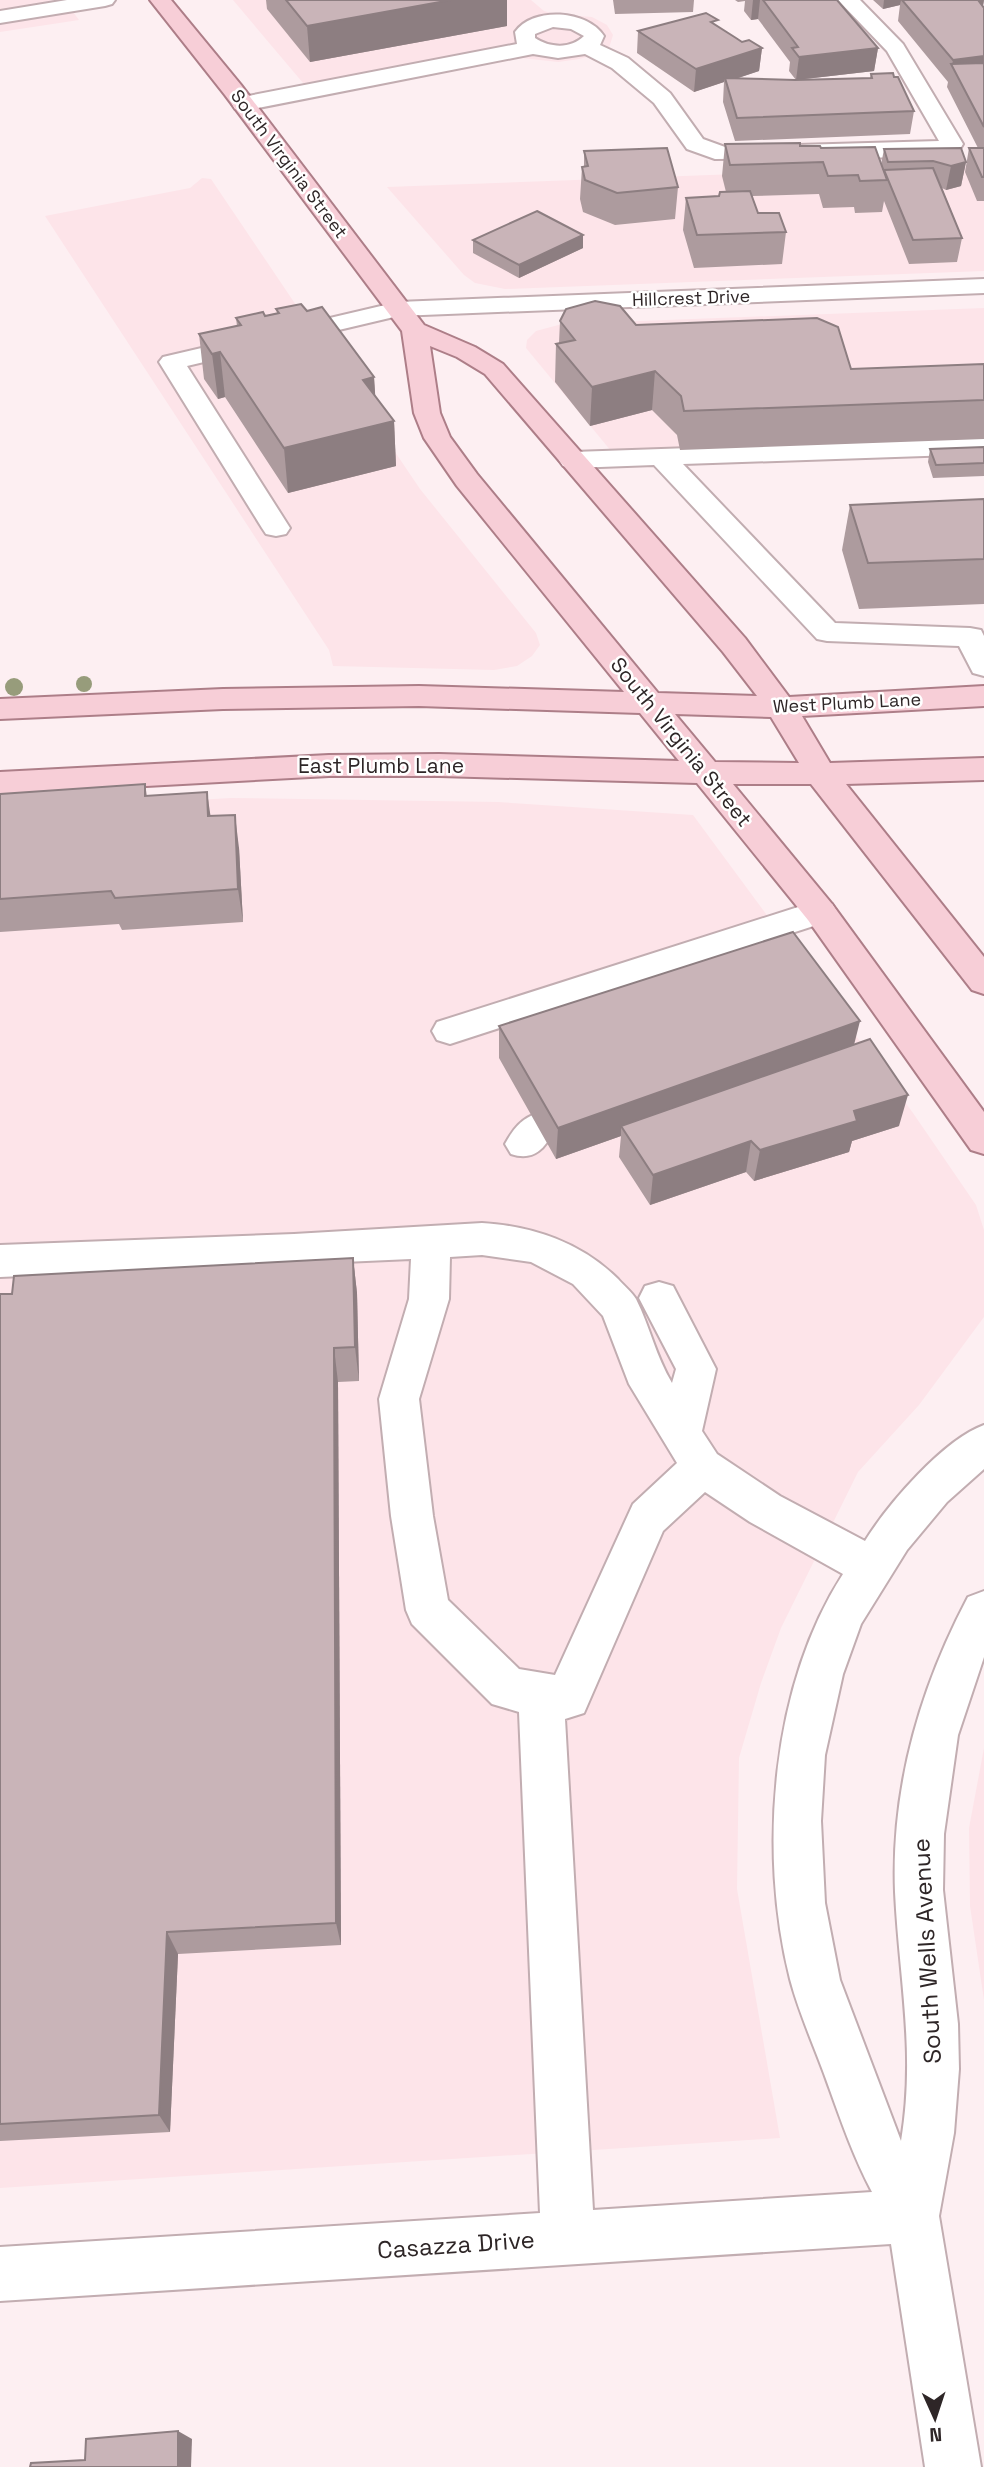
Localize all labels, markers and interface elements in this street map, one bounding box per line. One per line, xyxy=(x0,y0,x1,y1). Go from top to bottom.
street label: South Virginia Street xyxy=(226,85,353,243)
street label: Hillcrest Drive xyxy=(632,284,750,311)
street label: South Virginia Street xyxy=(605,651,758,832)
street label: West Plumb Lane xyxy=(772,687,922,718)
street label: East Plumb Lane xyxy=(298,752,464,779)
street label: South Wells Avenue xyxy=(905,1837,948,2065)
street label: Casazza Drive xyxy=(376,2224,536,2265)
north arrow xyxy=(900,2383,970,2453)
text: N xyxy=(929,2422,943,2447)

